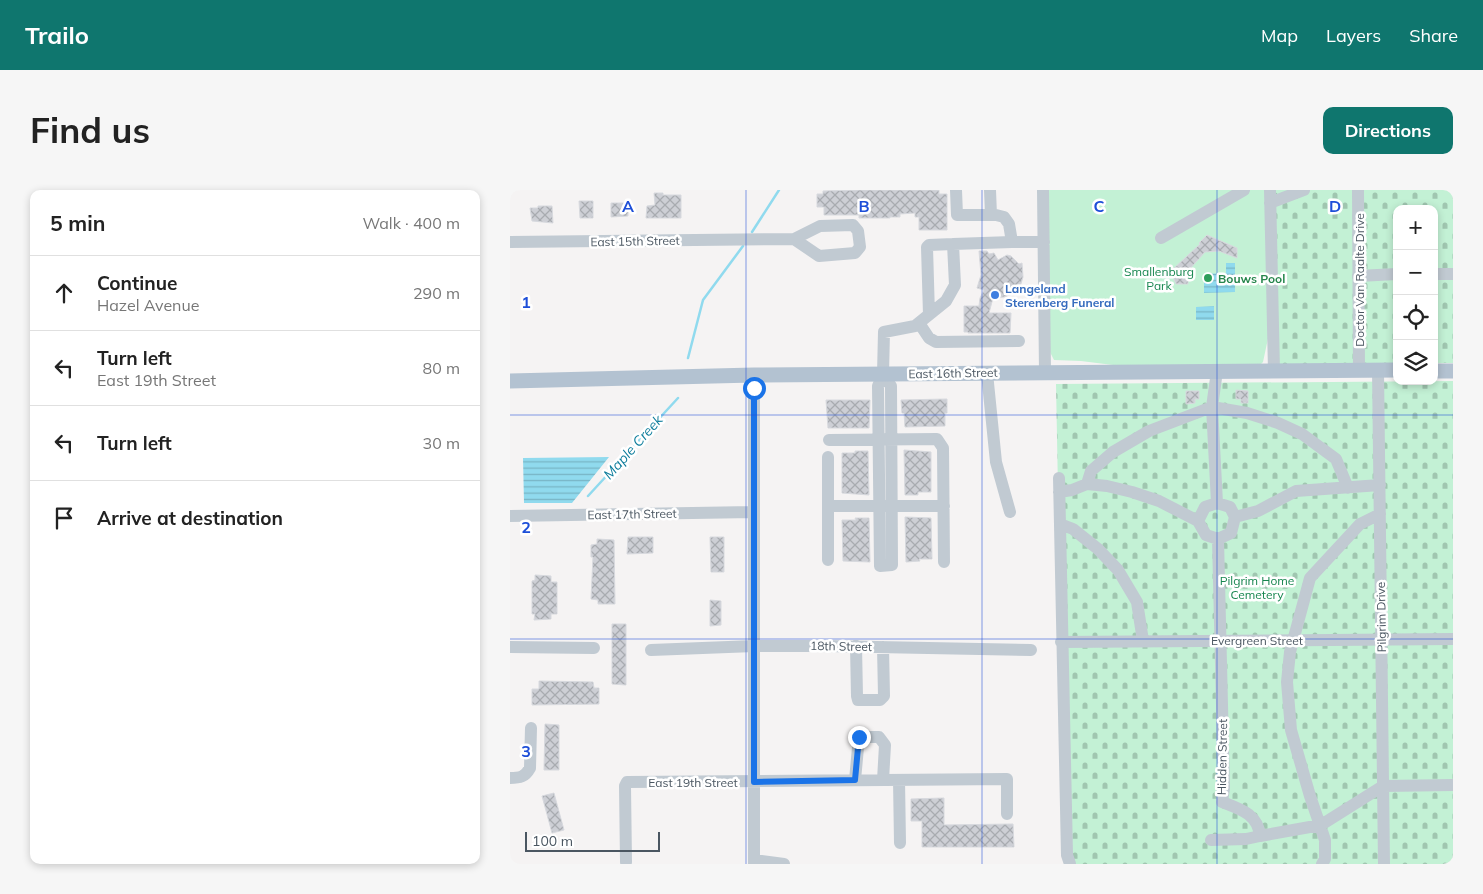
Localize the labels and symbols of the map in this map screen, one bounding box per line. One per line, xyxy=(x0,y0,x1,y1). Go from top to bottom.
text: A xyxy=(622,196,634,216)
text: B xyxy=(858,196,870,216)
text: C xyxy=(1094,196,1105,216)
text: D xyxy=(1329,196,1341,216)
street label: Doctor Van Raalte Drive xyxy=(1352,213,1367,347)
street label: East 15th Street xyxy=(590,233,680,249)
park label: Smallenburg Park xyxy=(1124,264,1194,293)
place label: Bouws Pool xyxy=(1218,271,1285,286)
marker: Bouws Pool xyxy=(1202,272,1214,284)
place label: Langeland Sterenberg Funeral xyxy=(1005,281,1114,310)
marker: Langeland Sterenberg Funeral xyxy=(989,289,1001,301)
text: 1 xyxy=(521,292,531,312)
street label: East 16th Street xyxy=(908,365,998,381)
route start xyxy=(743,377,766,400)
water label: Maple Creek xyxy=(599,411,667,483)
street label: East 17th Street xyxy=(587,506,677,522)
text: 2 xyxy=(521,517,531,537)
park label: Pilgrim Home Cemetery xyxy=(1220,573,1294,602)
street label: Pilgrim Drive xyxy=(1373,582,1389,652)
street label: Evergreen Street xyxy=(1211,633,1303,648)
street label: 18th Street xyxy=(810,638,872,654)
street label: Hidden Street xyxy=(1214,719,1230,795)
route end xyxy=(848,726,871,749)
text: 3 xyxy=(521,741,531,761)
street label: East 19th Street xyxy=(648,775,738,790)
scale bar xyxy=(525,829,660,852)

